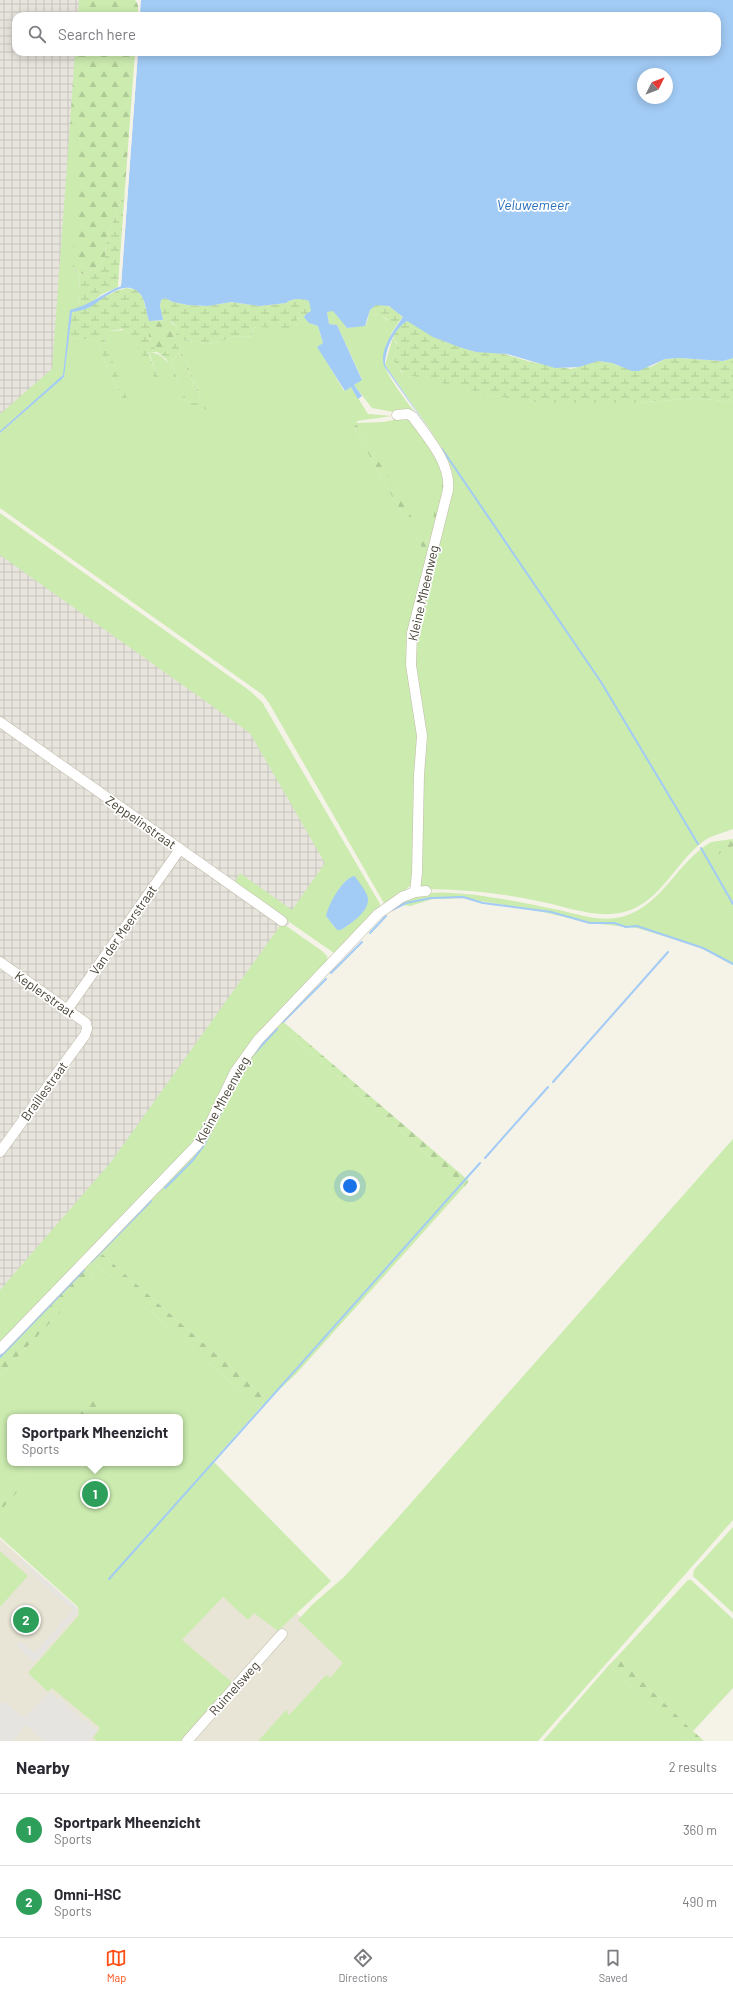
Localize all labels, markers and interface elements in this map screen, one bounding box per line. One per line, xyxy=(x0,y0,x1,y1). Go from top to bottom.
search box xyxy=(12,12,721,56)
icon: search xyxy=(26,23,48,45)
text: Search here xyxy=(58,25,136,43)
north arrow xyxy=(637,68,673,104)
water label: Veluwemeer xyxy=(497,196,570,213)
street label: Kleine Mheenweg xyxy=(404,544,442,642)
street label: Zeppelinstraat xyxy=(103,792,179,852)
street label: Van der Meerstraat xyxy=(86,882,160,978)
street label: Keplerstraat xyxy=(12,967,78,1021)
street label: Kleine Mheenweg xyxy=(191,1053,253,1147)
street label: Braillestraat xyxy=(17,1058,71,1124)
your location xyxy=(340,1176,360,1196)
popup xyxy=(7,1414,183,1466)
text: Sportpark Mheenzicht xyxy=(22,1423,168,1441)
text: Sports xyxy=(22,1441,59,1457)
pin: 1 xyxy=(82,1479,108,1509)
pin: 2 xyxy=(13,1605,39,1635)
street label: Ruimelsweg xyxy=(205,1657,263,1719)
text: Nearby xyxy=(16,1757,70,1777)
text: 2 results xyxy=(669,1759,717,1775)
text: Sportpark Mheenzicht xyxy=(54,1813,201,1831)
text: 1 xyxy=(27,1822,31,1838)
text: 360 m xyxy=(683,1822,717,1838)
text: Sports xyxy=(54,1831,92,1847)
text: Omni-HSC xyxy=(54,1885,121,1903)
text: 2 xyxy=(25,1894,33,1910)
text: 490 m xyxy=(682,1894,717,1910)
text: Sports xyxy=(54,1903,92,1919)
tab: Map xyxy=(105,1947,127,1984)
tab: Directions xyxy=(338,1947,388,1984)
tab: Saved xyxy=(599,1947,628,1984)

